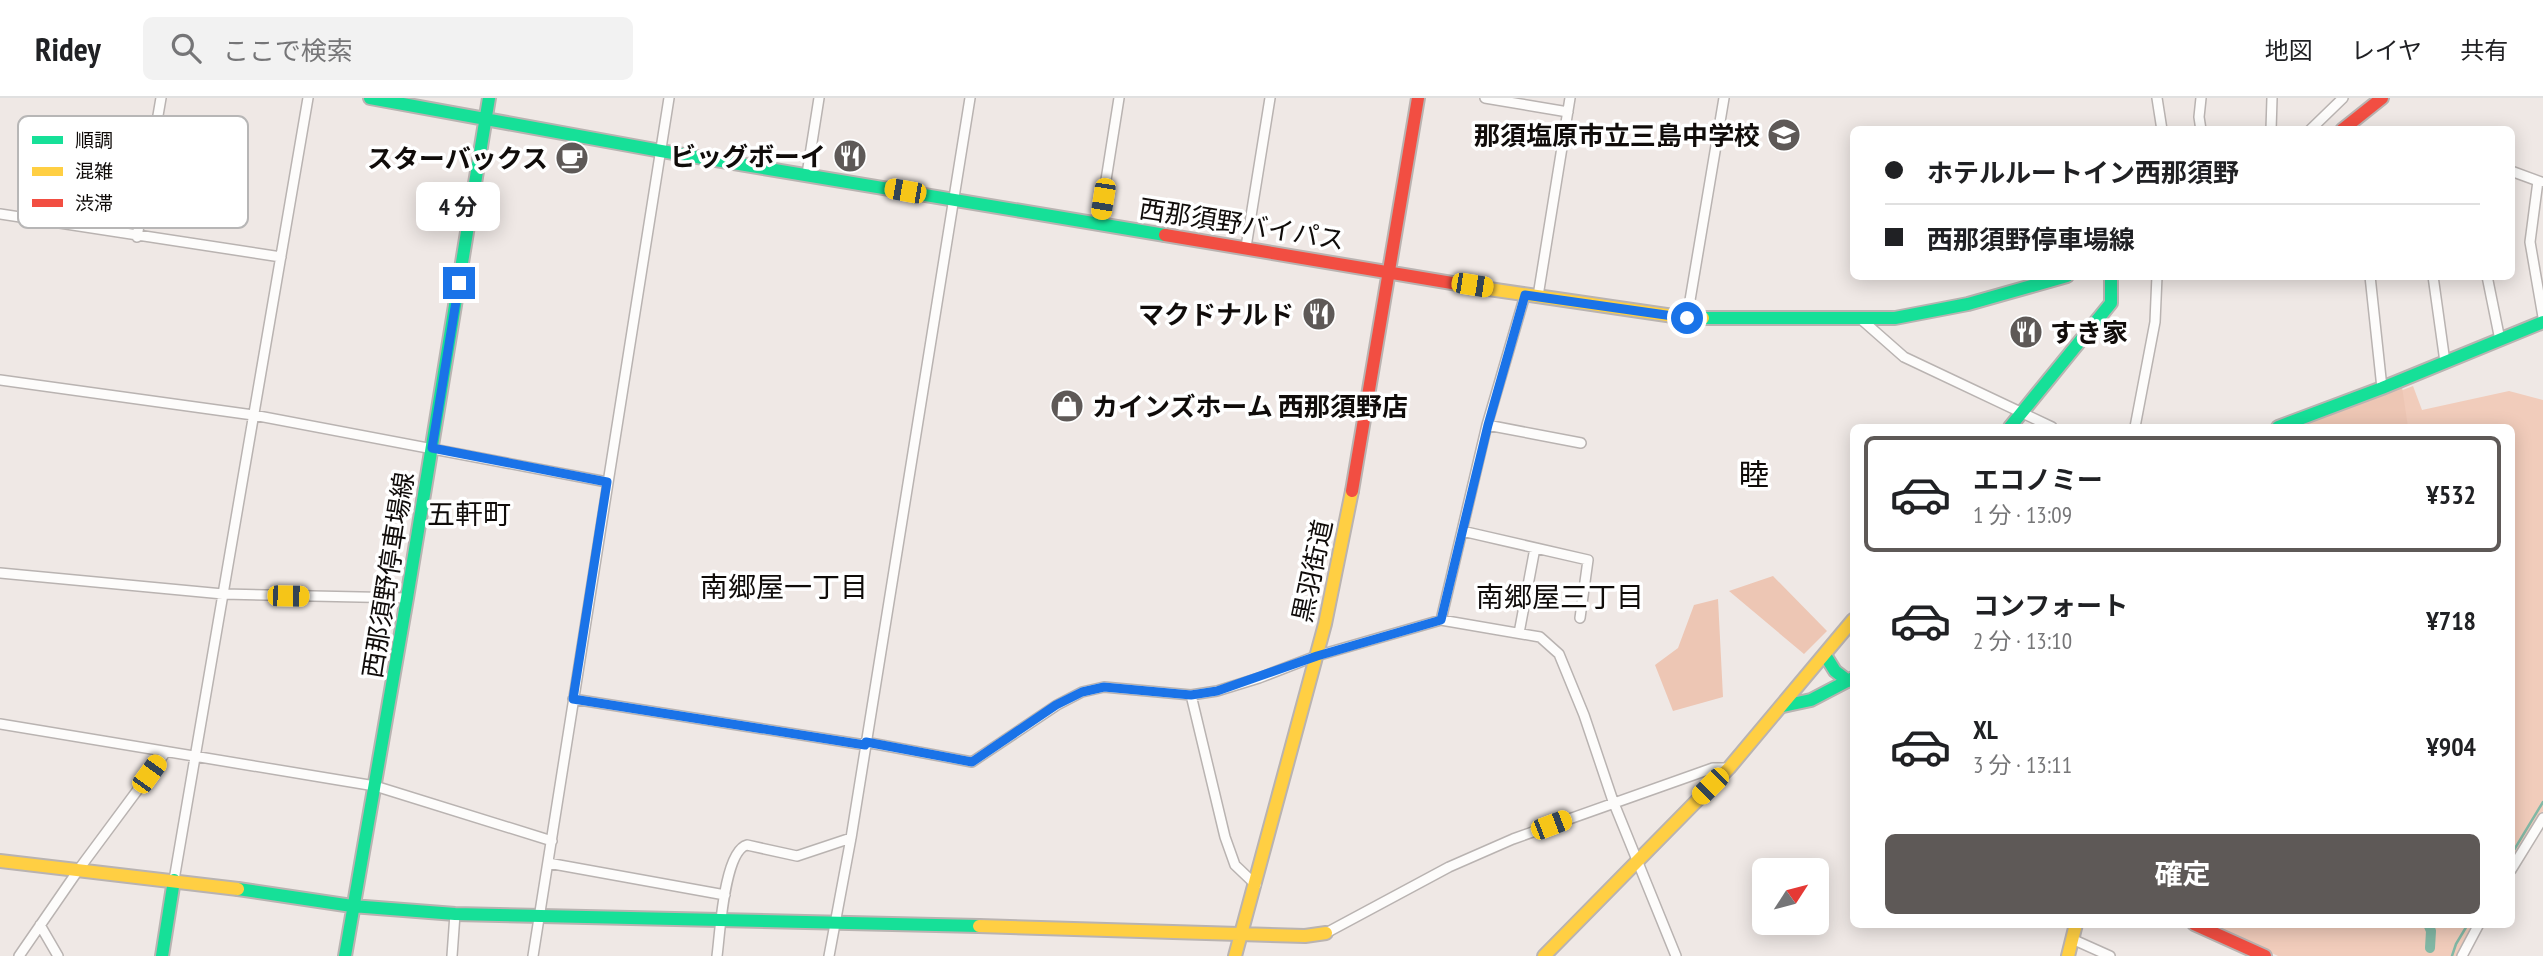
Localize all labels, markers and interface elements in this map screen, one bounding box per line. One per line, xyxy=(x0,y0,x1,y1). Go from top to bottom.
search box xyxy=(143,17,633,80)
text: Ridey xyxy=(35,27,101,70)
icon: search xyxy=(167,29,205,67)
text: ここで検索 xyxy=(223,34,353,67)
text: 地図 xyxy=(2265,35,2313,66)
text: レイヤ xyxy=(2351,35,2422,66)
text: 共有 xyxy=(2460,35,2508,66)
legend xyxy=(18,116,248,228)
school or university icon: 那須塩原市立三島中学校 xyxy=(1765,116,1803,154)
place label: 那須塩原市立三島中学校 xyxy=(1474,119,1760,152)
text: 順調 xyxy=(75,128,113,152)
restaurant icon: ビッグボーイ xyxy=(831,137,869,175)
cafe icon: スターバックス xyxy=(553,139,591,177)
place label: ビッグボーイ xyxy=(670,140,826,173)
place label: スターバックス xyxy=(367,142,548,175)
text: ホテルルートイン西那須野 xyxy=(1927,156,2239,189)
text: 混雑 xyxy=(75,159,113,183)
car xyxy=(883,177,928,205)
car xyxy=(1090,177,1117,221)
callout: 4 分 xyxy=(417,181,501,230)
text: 渋滞 xyxy=(75,191,113,215)
street label: 西那須野バイパス xyxy=(1137,191,1347,257)
text: 4 分 xyxy=(439,192,477,221)
text: 西那須野停車場線 xyxy=(1927,223,2135,256)
route end xyxy=(443,267,475,299)
car xyxy=(1450,271,1495,299)
restaurant icon: マクドナルド xyxy=(1300,295,1338,333)
place label: マクドナルド xyxy=(1138,298,1294,331)
route start xyxy=(1671,302,1703,334)
restaurant icon: すき家 xyxy=(2007,313,2045,351)
place label: すき家 xyxy=(2050,316,2128,349)
shop icon: カインズホーム 西那須野店 xyxy=(1048,387,1086,425)
place label: カインズホーム 西那須野店 xyxy=(1092,390,1408,423)
district label: 睦 xyxy=(1739,454,1769,493)
icon: car xyxy=(1889,463,1952,526)
text: エコノミー xyxy=(1973,463,2103,496)
street label: 西那須野停車場線 xyxy=(355,470,421,680)
text: ¥532 xyxy=(2426,478,2476,511)
district label: 五軒町 xyxy=(427,495,511,532)
text: 1 分 · 13:09 xyxy=(1973,500,2072,529)
street label: 黒羽街道 xyxy=(1285,517,1339,625)
district label: 南郷屋一丁目 xyxy=(700,568,868,605)
district label: 南郷屋三丁目 xyxy=(1476,578,1644,615)
car xyxy=(267,585,310,607)
icon: car xyxy=(1889,589,1952,652)
text: コンフォート xyxy=(1973,589,2128,622)
text: ¥718 xyxy=(2426,604,2476,637)
text: 2 分 · 13:10 xyxy=(1973,626,2072,655)
text: XL xyxy=(1973,713,1998,746)
icon: car xyxy=(1889,715,1952,778)
text: ¥904 xyxy=(2426,730,2476,763)
text: 3 分 · 13:11 xyxy=(1973,750,2072,779)
car xyxy=(129,751,170,797)
car xyxy=(1688,764,1733,808)
car xyxy=(1528,808,1575,842)
button: 確定 xyxy=(1885,834,2480,914)
north arrow xyxy=(1752,858,1829,934)
map controls xyxy=(1752,858,1829,935)

